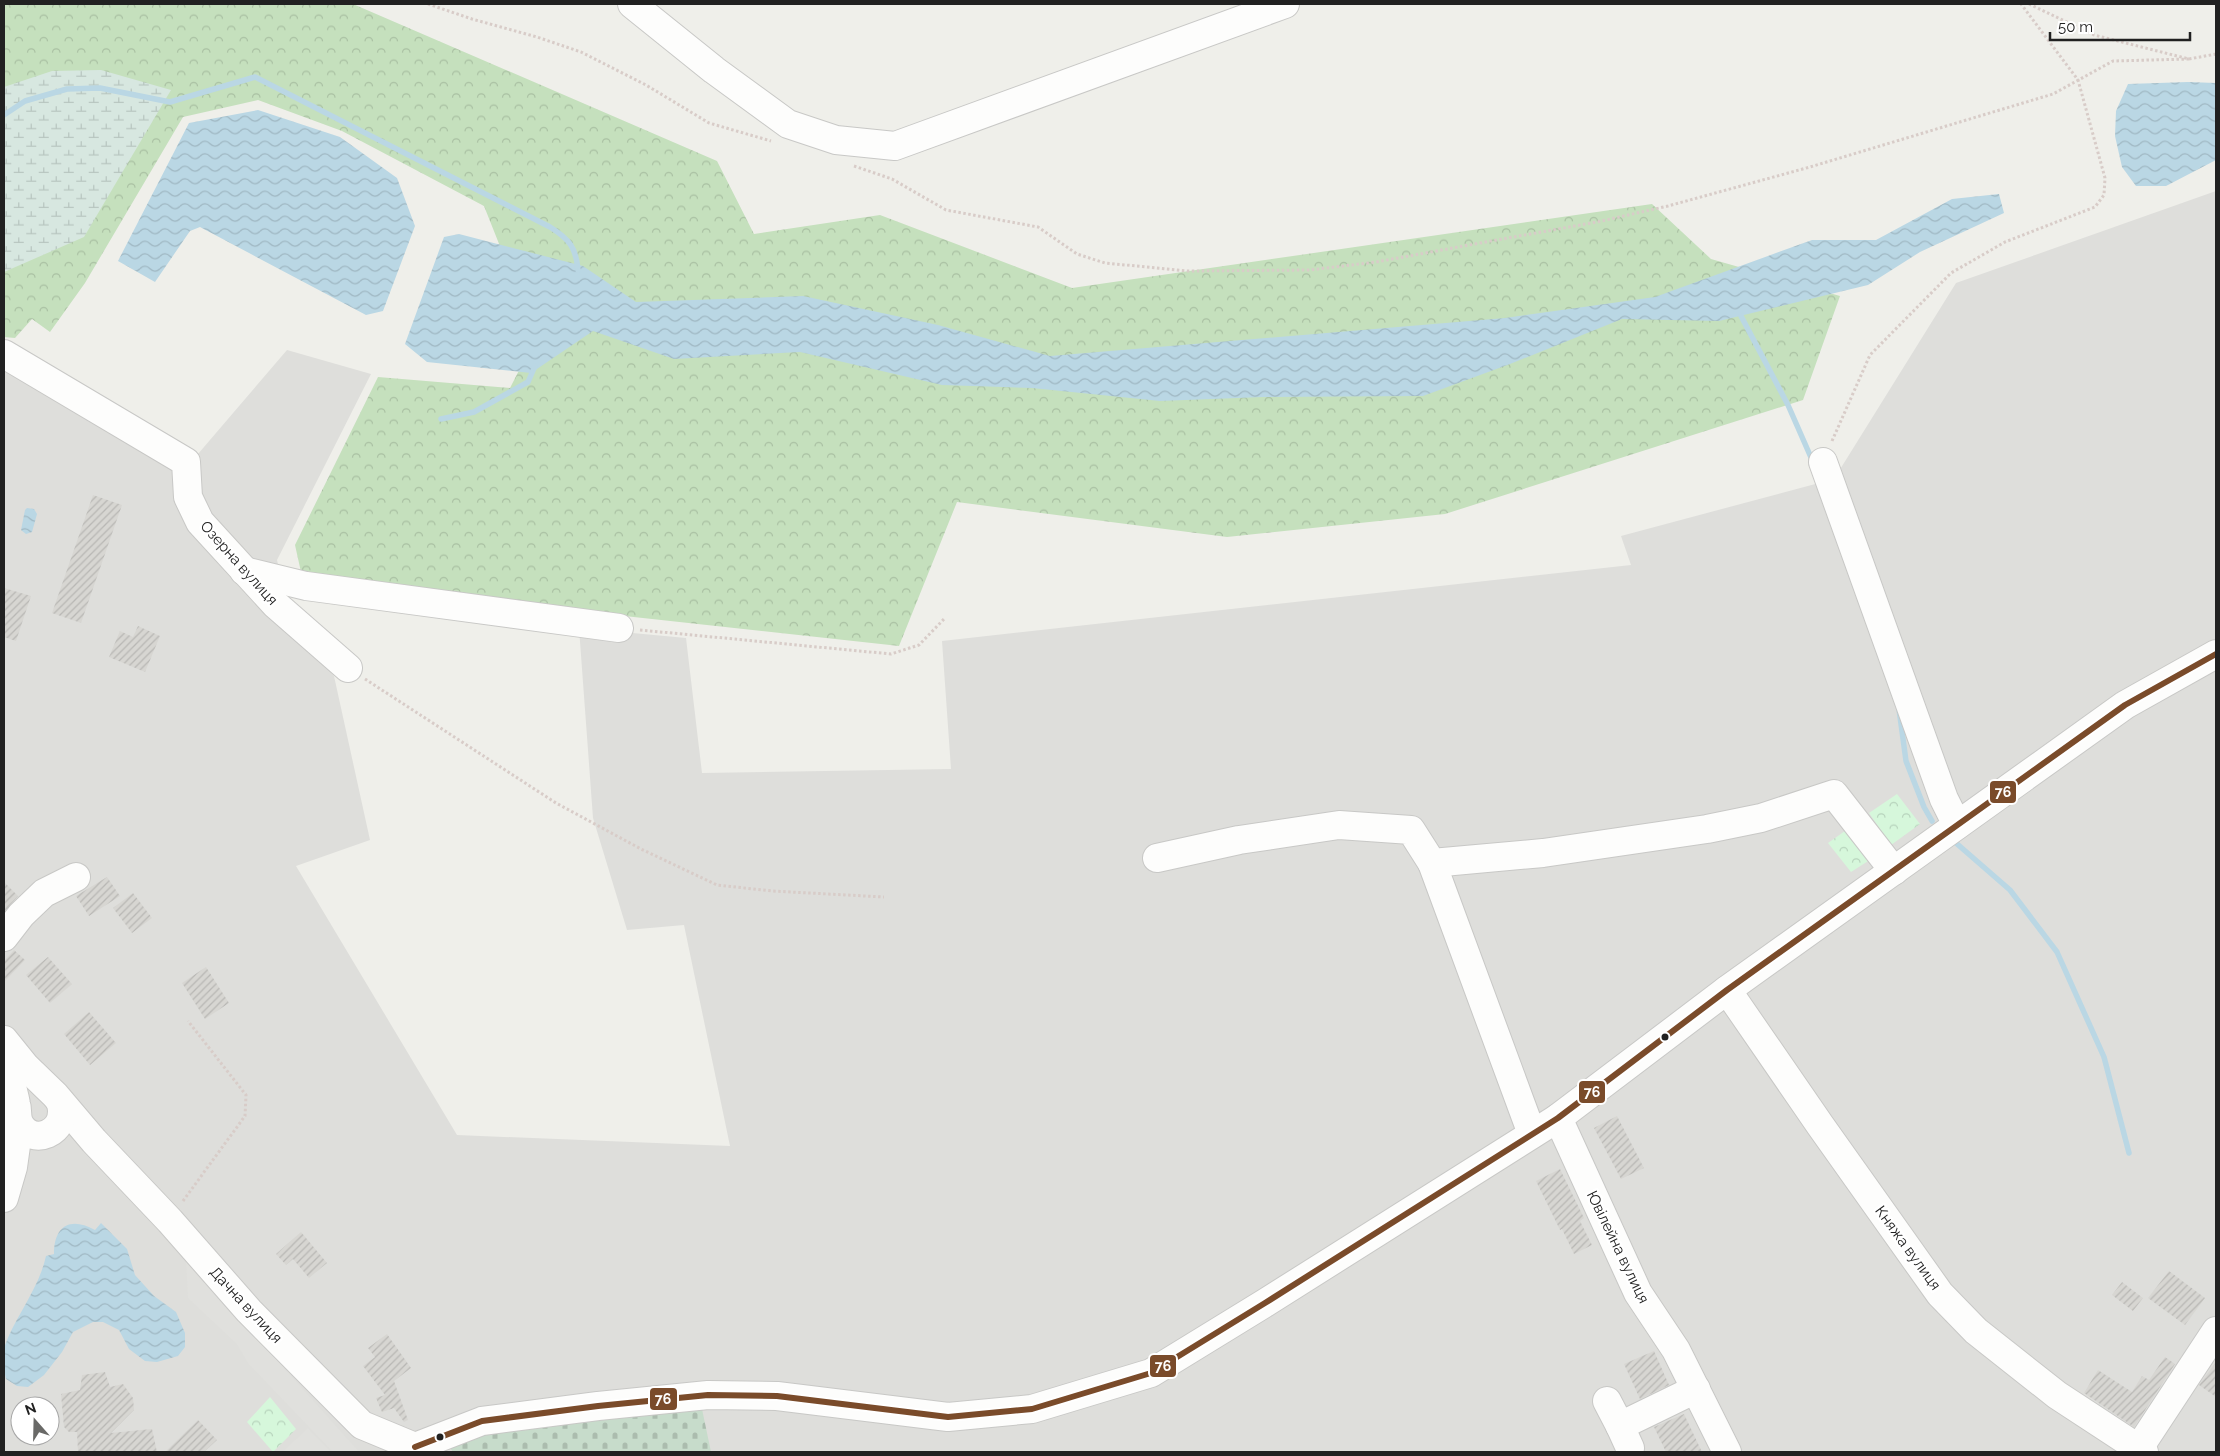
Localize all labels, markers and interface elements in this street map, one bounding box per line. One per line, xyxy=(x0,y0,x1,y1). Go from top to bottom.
scale bar xyxy=(2050,10,2190,42)
text: 50 m xyxy=(2058,18,2093,36)
street label: Озерна вулиця xyxy=(197,517,281,609)
line badge: 76 xyxy=(1989,780,2017,804)
text: 76 xyxy=(1995,784,2011,800)
unlabelled marker xyxy=(1660,1032,1670,1042)
line badge: 76 xyxy=(1578,1080,1606,1104)
text: 76 xyxy=(1584,1084,1600,1100)
street label: Ювілейна вулиця xyxy=(1583,1188,1653,1306)
street label: Княжа вулиця xyxy=(1871,1202,1945,1294)
street label: Дачна вулиця xyxy=(206,1263,286,1347)
line badge: 76 xyxy=(1149,1354,1177,1378)
text: 76 xyxy=(1155,1358,1171,1374)
line badge: 76 xyxy=(649,1387,678,1411)
text: 76 xyxy=(655,1391,671,1407)
north arrow xyxy=(10,1396,60,1446)
text: N xyxy=(23,1399,38,1418)
unlabelled marker xyxy=(435,1432,445,1442)

